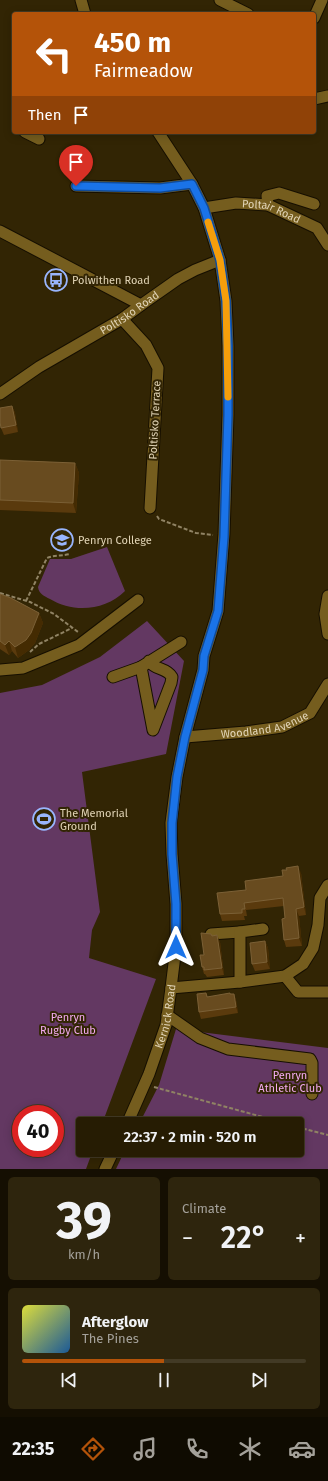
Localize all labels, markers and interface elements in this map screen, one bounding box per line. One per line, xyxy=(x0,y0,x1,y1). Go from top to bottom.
text: 450 m xyxy=(94,26,171,59)
icon: left xyxy=(28,28,80,80)
text: Fairmeadow xyxy=(94,60,193,82)
icon: arrive xyxy=(70,104,92,126)
text: Then xyxy=(28,106,62,124)
pin xyxy=(59,145,93,186)
icon: arrive xyxy=(65,151,87,173)
street label: Poltair Road xyxy=(242,197,303,226)
bus stop icon: Polwithen Road xyxy=(43,267,69,293)
place label: Polwithen Road xyxy=(72,274,150,287)
street label: Poltisko Road xyxy=(98,288,161,337)
street label: Poltisko Terrace xyxy=(146,380,164,460)
school or university icon: Penryn College xyxy=(49,527,75,553)
place label: Penryn College xyxy=(78,534,152,547)
street label: Woodland Avenue xyxy=(220,708,310,741)
sports icon: The Memorial Ground xyxy=(31,806,57,832)
place label: The Memorial Ground xyxy=(60,807,128,833)
position arrow xyxy=(155,926,197,968)
street label: Kernick Road xyxy=(152,983,178,1050)
park label: Penryn Rugby Club xyxy=(40,1011,96,1037)
park label: Penryn Athletic Club xyxy=(258,1069,322,1095)
speed limit sign: 40 xyxy=(12,1105,64,1157)
text: 22:37 · 2 min · 520 m xyxy=(123,1128,257,1146)
text: 39 xyxy=(56,1189,112,1252)
text: Climate xyxy=(182,1201,226,1216)
text: 22° xyxy=(221,1220,267,1256)
text: − xyxy=(182,1225,193,1252)
text: + xyxy=(295,1225,306,1252)
text: km/h xyxy=(68,1247,100,1262)
text: Afterglow xyxy=(82,1313,148,1331)
text: The Pines xyxy=(82,1331,139,1346)
icon: previous xyxy=(58,1369,80,1391)
icon: pause xyxy=(153,1369,175,1391)
icon: next xyxy=(248,1369,270,1391)
icon: directions xyxy=(79,1435,107,1463)
icon: music xyxy=(131,1435,159,1463)
icon: phone xyxy=(183,1435,211,1463)
icon: climate xyxy=(236,1435,264,1463)
icon: car xyxy=(288,1435,316,1463)
text: 22:35 xyxy=(12,1438,54,1460)

